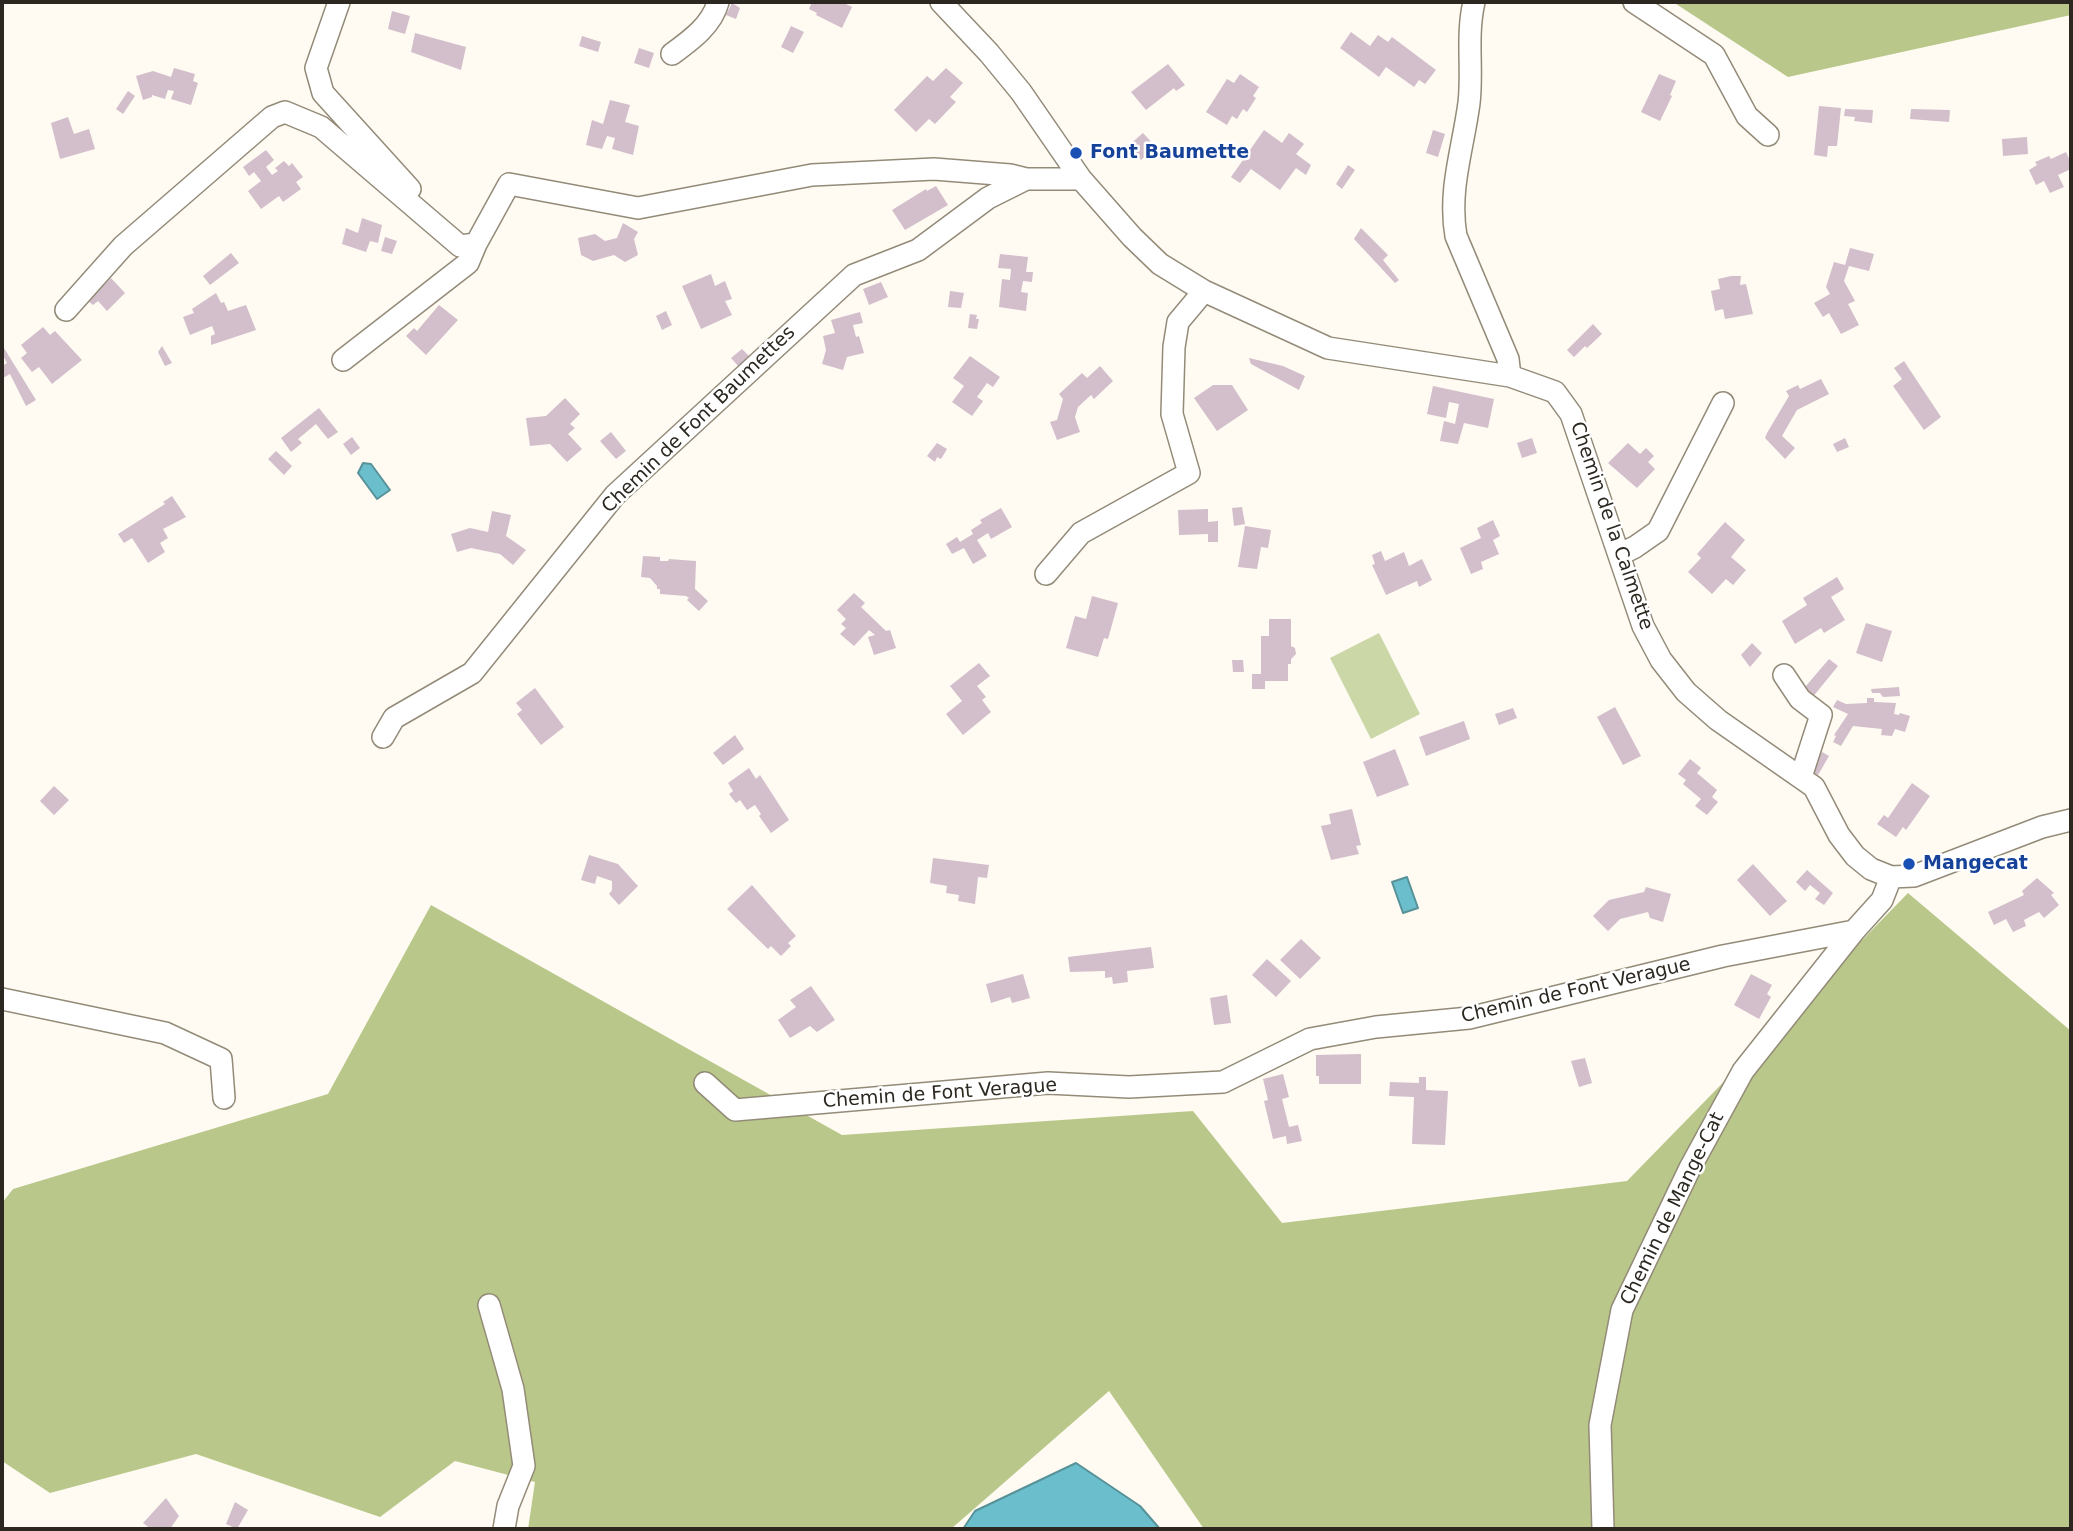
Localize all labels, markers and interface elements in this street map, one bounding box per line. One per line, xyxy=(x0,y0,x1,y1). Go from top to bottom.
place label: Font Baumette xyxy=(1090,142,1249,164)
marker: Font Baumette xyxy=(1068,145,1084,161)
street label: Chemin de Font Baumettes xyxy=(598,322,800,518)
street label: Chemin de la Calmette xyxy=(1565,419,1657,633)
place label: Mangecat xyxy=(1923,853,2028,875)
marker: Mangecat xyxy=(1901,856,1917,872)
street label: Chemin de Font Verague xyxy=(1459,954,1693,1028)
street label: Chemin de Font Verague xyxy=(822,1074,1058,1114)
street label: Chemin de Mange-Cat xyxy=(1616,1109,1730,1309)

